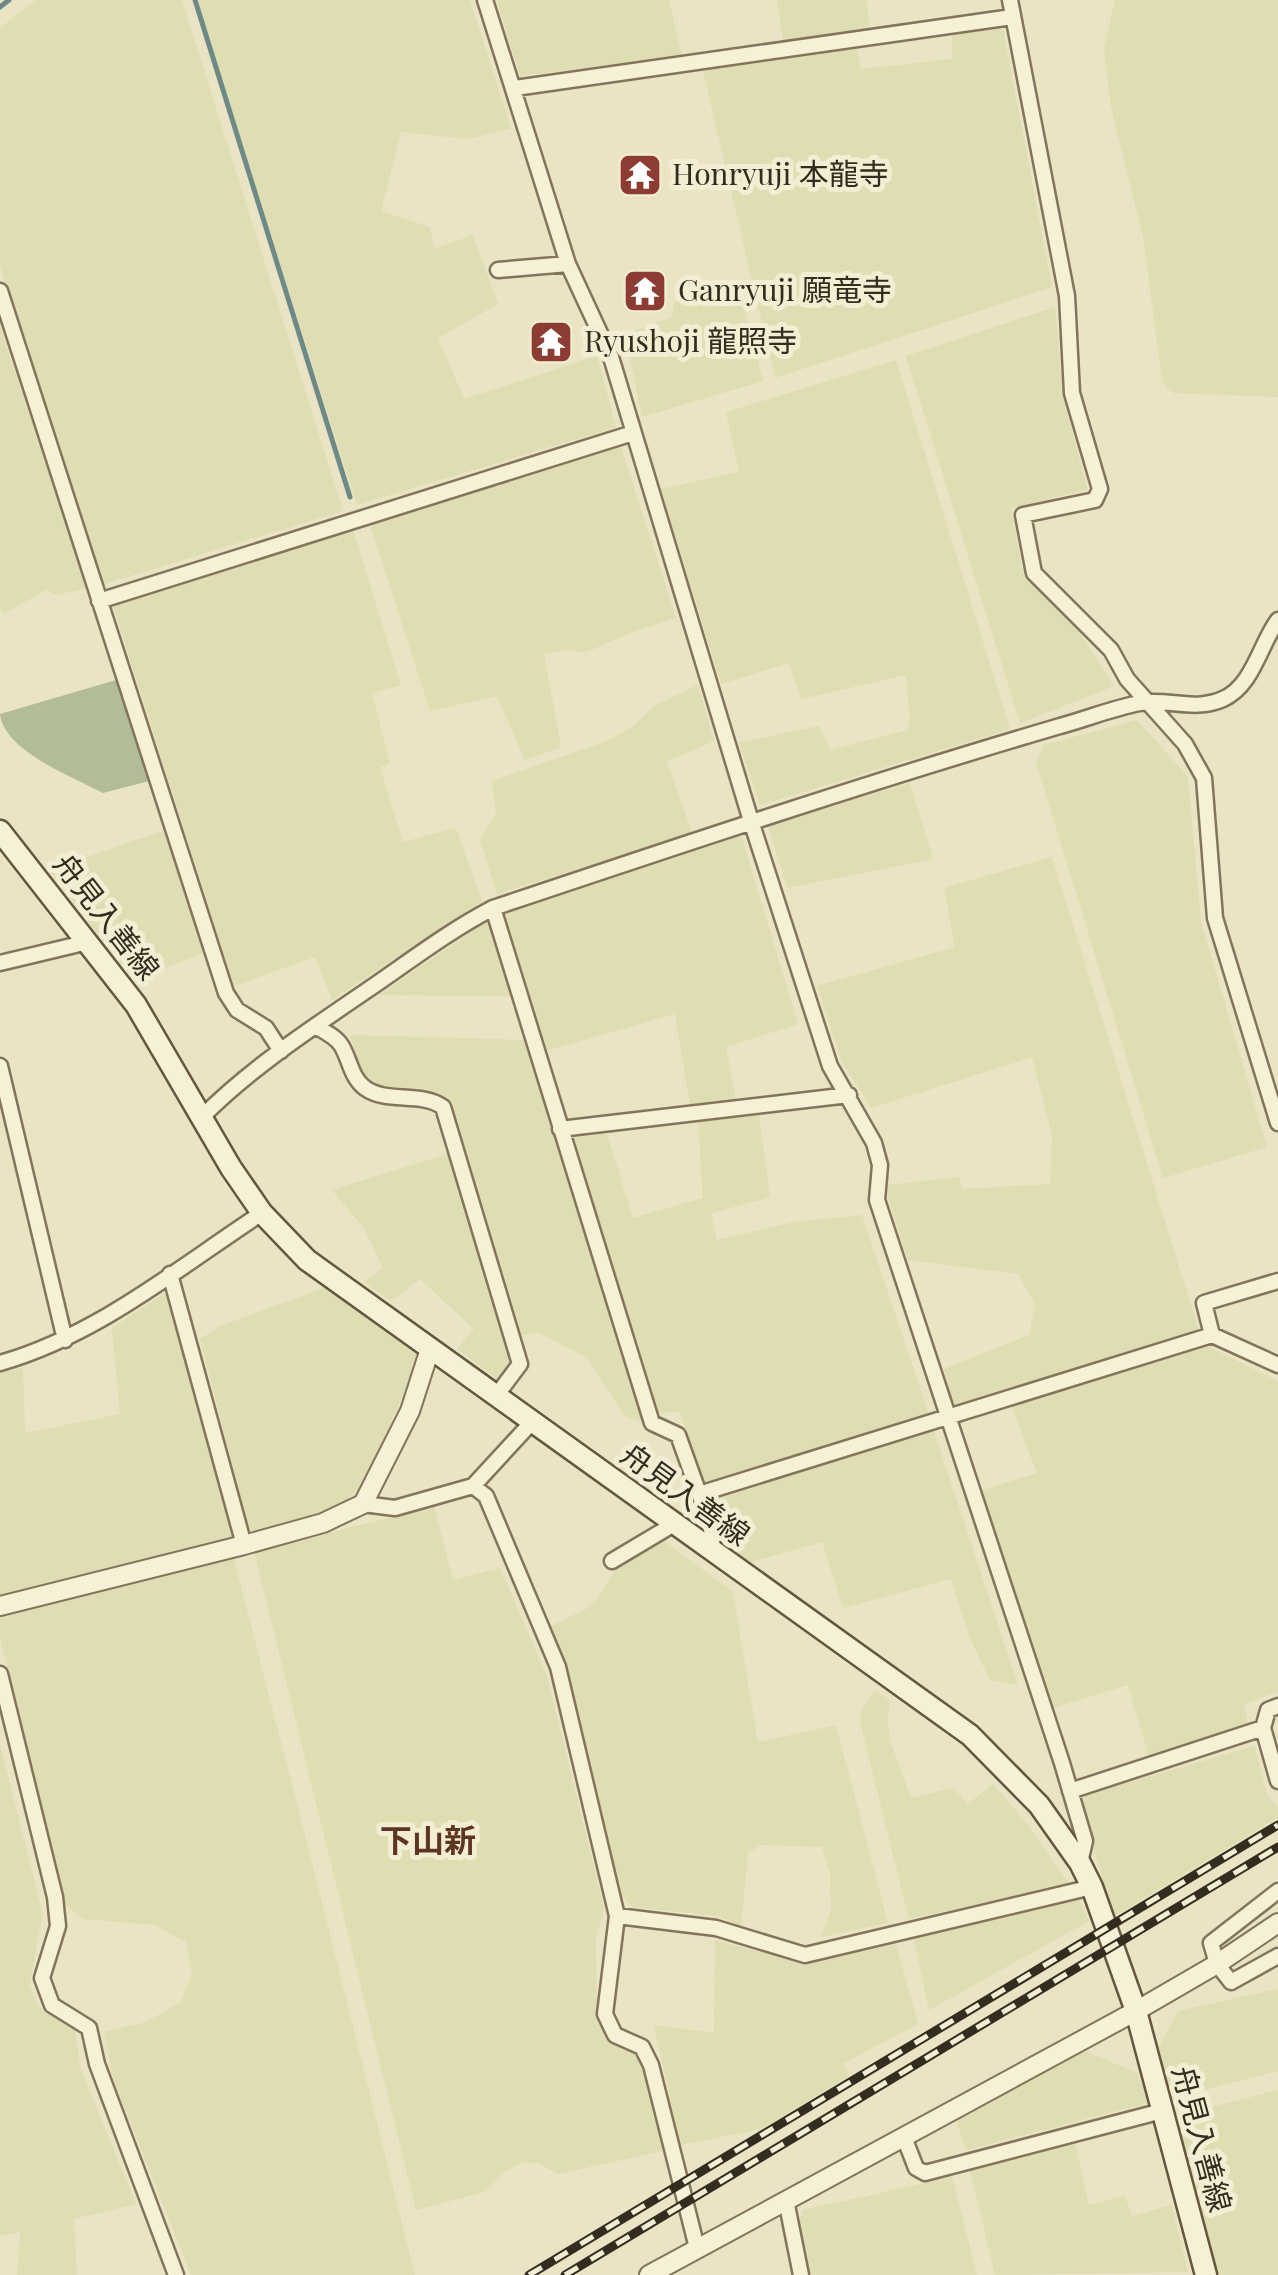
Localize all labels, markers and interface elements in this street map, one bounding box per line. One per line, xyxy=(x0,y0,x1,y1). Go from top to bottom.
temple icon: Honryuji 本龍寺 xyxy=(617,152,663,198)
place label: Honryuji 本龍寺 xyxy=(672,153,889,193)
temple icon: Ganryuji 願竜寺 xyxy=(622,268,668,314)
place label: Ganryuji 願竜寺 xyxy=(678,269,892,309)
temple icon: Ryushoji 龍照寺 xyxy=(528,319,574,365)
place label: Ryushoji 龍照寺 xyxy=(584,320,797,360)
street label: 舟見入善線 xyxy=(46,844,170,987)
street label: 舟見入善線 xyxy=(614,1433,759,1554)
district label: 下山新 xyxy=(380,1817,476,1860)
street label: 舟見入善線 xyxy=(1164,2061,1242,2216)

